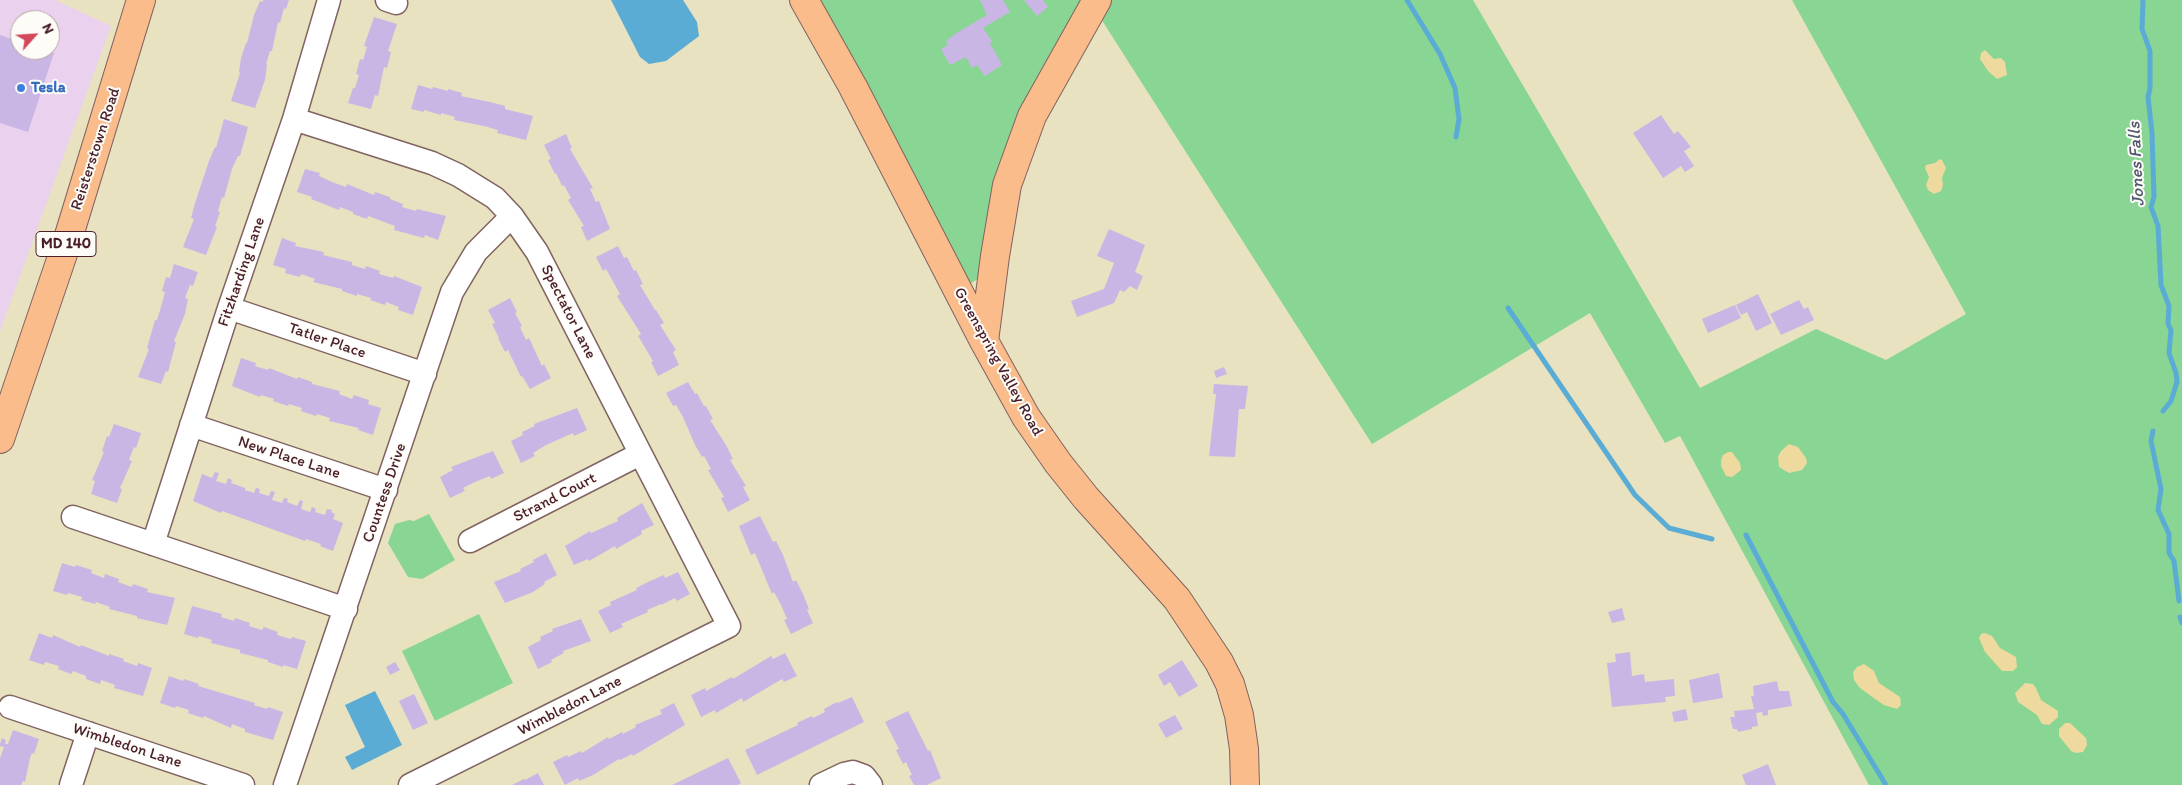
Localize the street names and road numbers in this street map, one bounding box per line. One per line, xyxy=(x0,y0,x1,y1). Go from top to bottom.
street label: Reisterstown Road xyxy=(67,85,125,213)
street label: Fitzharding Lane xyxy=(214,215,270,329)
road number: MD 140 xyxy=(36,232,96,256)
street label: Spectator Lane xyxy=(536,262,600,362)
street label: Greenspring Valley Road xyxy=(949,284,1047,440)
street label: Tatler Place xyxy=(286,319,368,363)
street label: New Place Lane xyxy=(235,432,343,484)
street label: Countess Drive xyxy=(359,441,411,545)
street label: Strand Court xyxy=(510,469,600,527)
street label: Wimbledon Lane xyxy=(515,672,625,740)
street label: Wimbledon Lane xyxy=(70,719,184,773)

